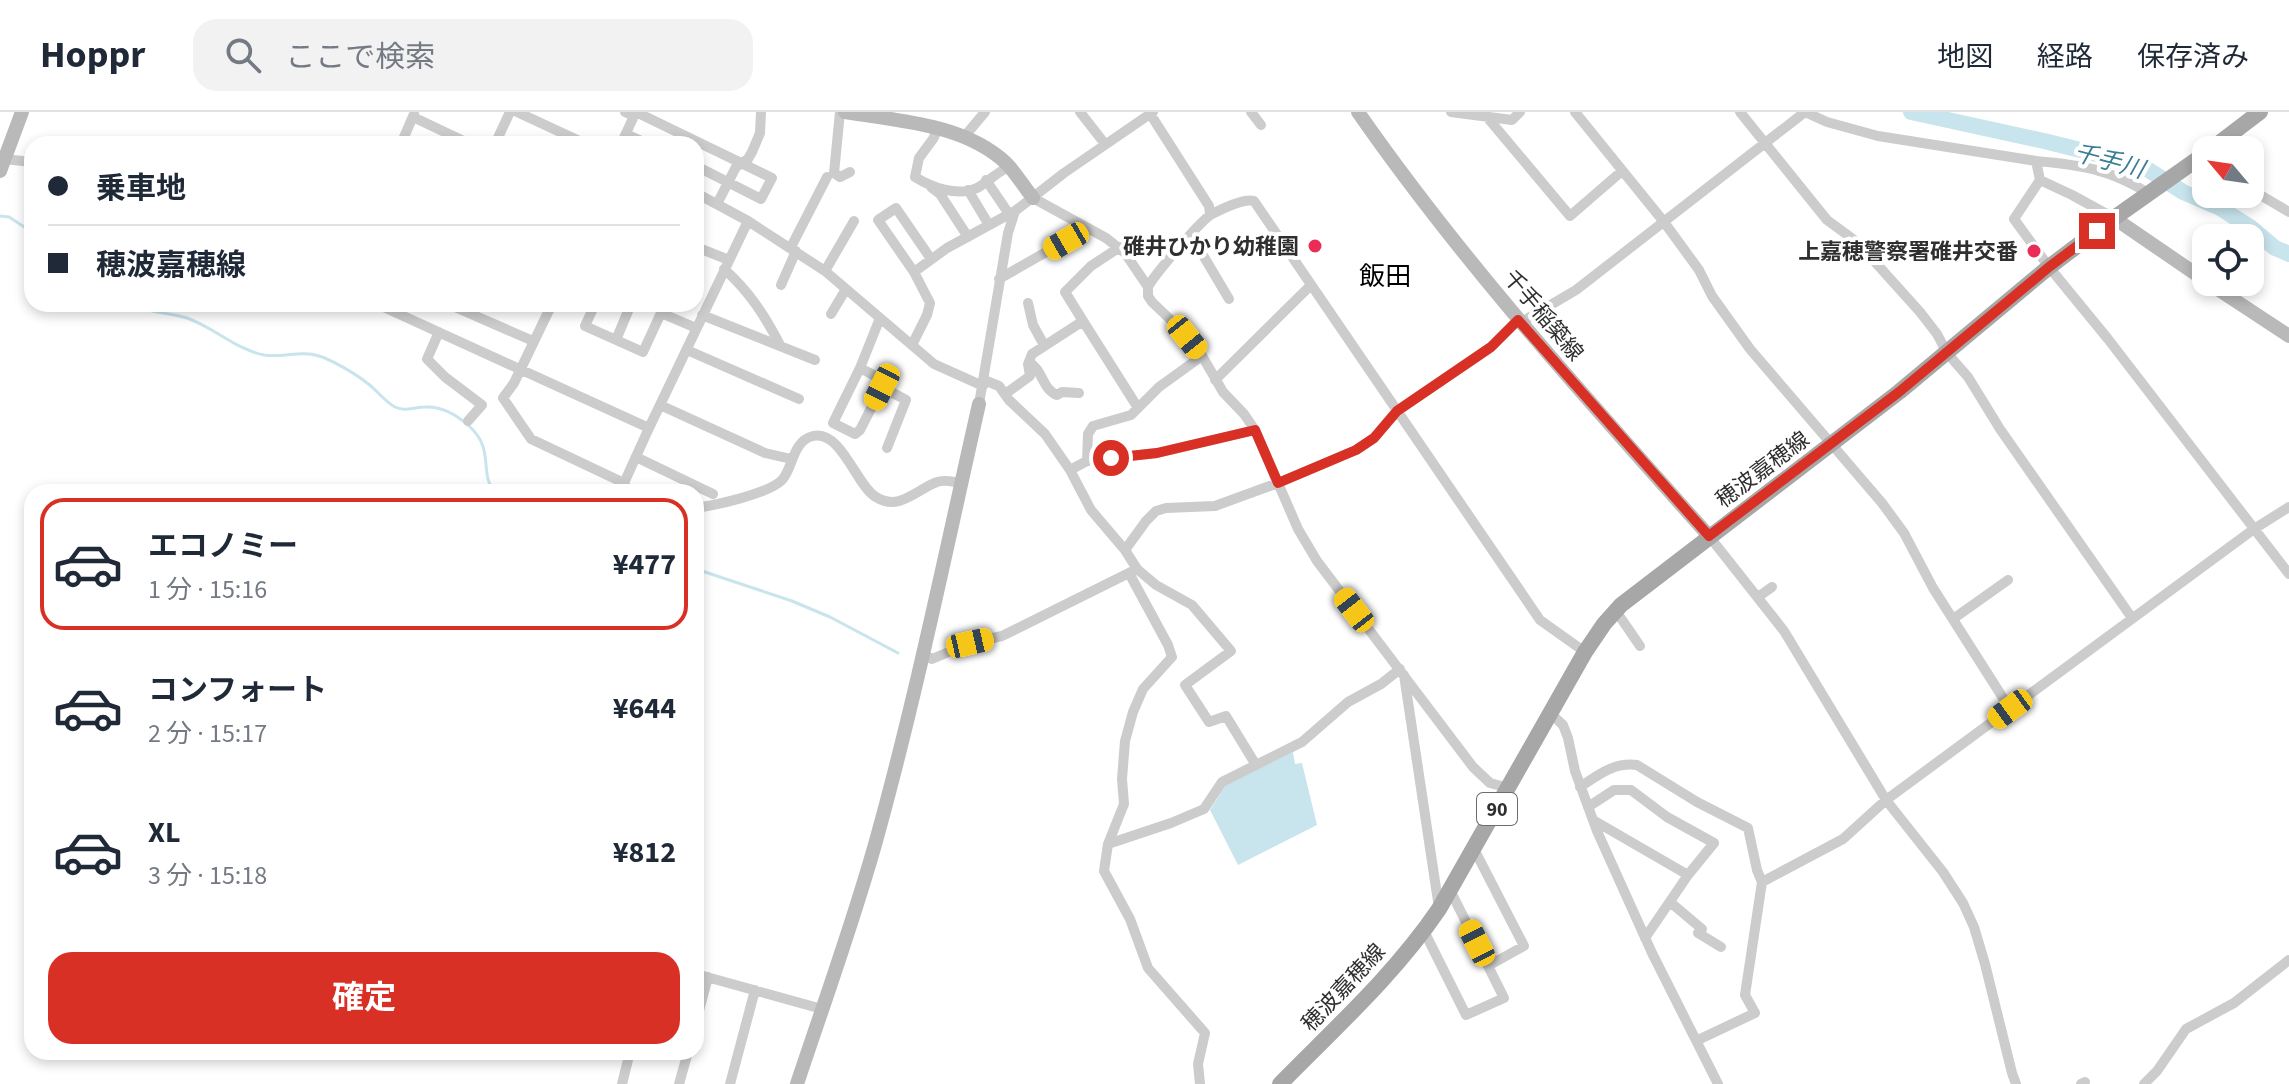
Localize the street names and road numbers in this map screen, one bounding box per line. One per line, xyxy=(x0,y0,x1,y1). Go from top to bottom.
street label: 千手稲築線 xyxy=(1496,263,1591,368)
street label: 穂波嘉穂線 xyxy=(1709,424,1816,516)
road number: 90 xyxy=(1477,793,1517,825)
street label: 穂波嘉穂線 xyxy=(1295,937,1393,1039)

